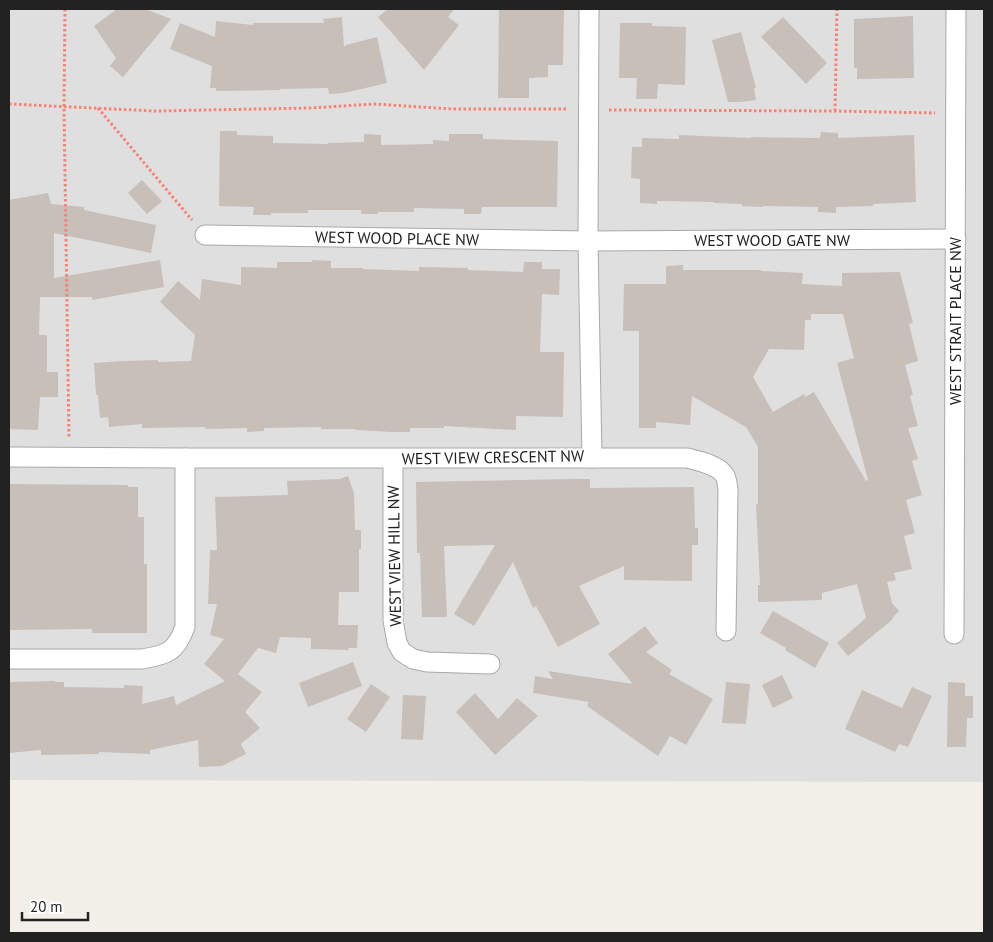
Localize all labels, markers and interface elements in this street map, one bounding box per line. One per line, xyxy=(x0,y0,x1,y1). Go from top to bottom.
street label: WEST WOOD PLACE NW xyxy=(315,227,480,249)
street label: WEST WOOD GATE NW xyxy=(694,230,851,250)
street label: WEST STRAIT PLACE NW xyxy=(945,236,965,405)
street label: WEST VIEW CRESCENT NW xyxy=(402,445,585,469)
street label: WEST VIEW HILL NW xyxy=(383,484,405,627)
scale bar xyxy=(22,890,89,922)
text: 20 m xyxy=(30,897,63,916)

